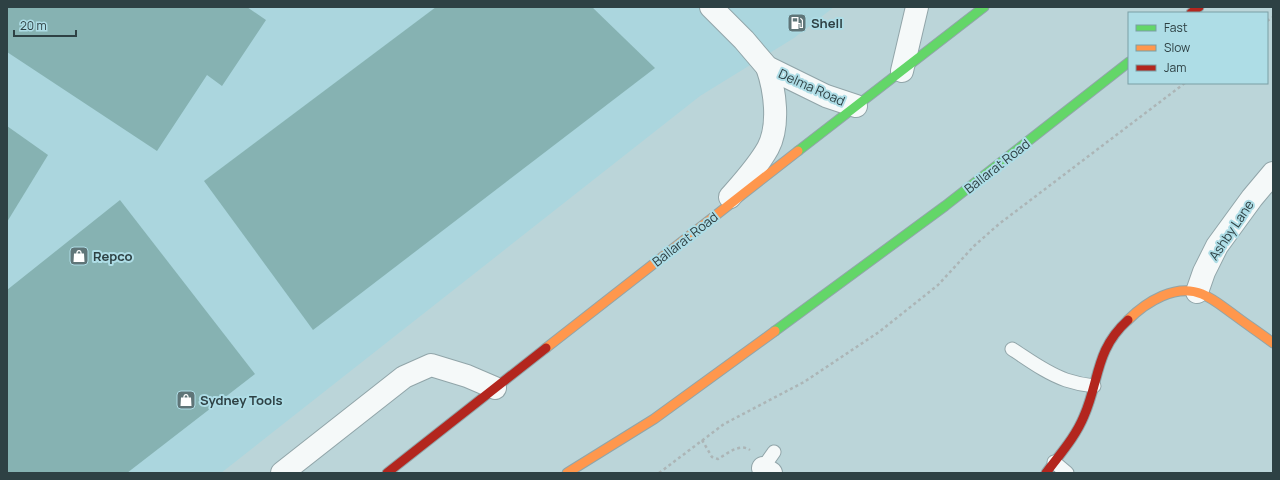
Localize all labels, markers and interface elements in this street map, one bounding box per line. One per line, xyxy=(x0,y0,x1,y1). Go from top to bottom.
scale bar xyxy=(14,12,76,38)
fuel station icon: Shell xyxy=(786,12,808,34)
legend xyxy=(1128,12,1268,84)
place label: Shell xyxy=(811,14,843,32)
text: 20 m xyxy=(20,17,47,34)
text: Fast xyxy=(1164,19,1188,36)
text: Slow xyxy=(1164,39,1190,56)
text: Jam xyxy=(1164,59,1186,76)
street label: Delma Road xyxy=(776,64,848,110)
street label: Ballarat Road xyxy=(960,135,1034,197)
street label: Ashby Lane xyxy=(1204,196,1258,264)
street label: Ballarat Road xyxy=(648,208,722,270)
shop icon: Repco xyxy=(68,245,90,267)
place label: Repco xyxy=(93,247,133,265)
shop icon: Sydney Tools xyxy=(175,389,197,411)
place label: Sydney Tools xyxy=(200,391,283,409)

